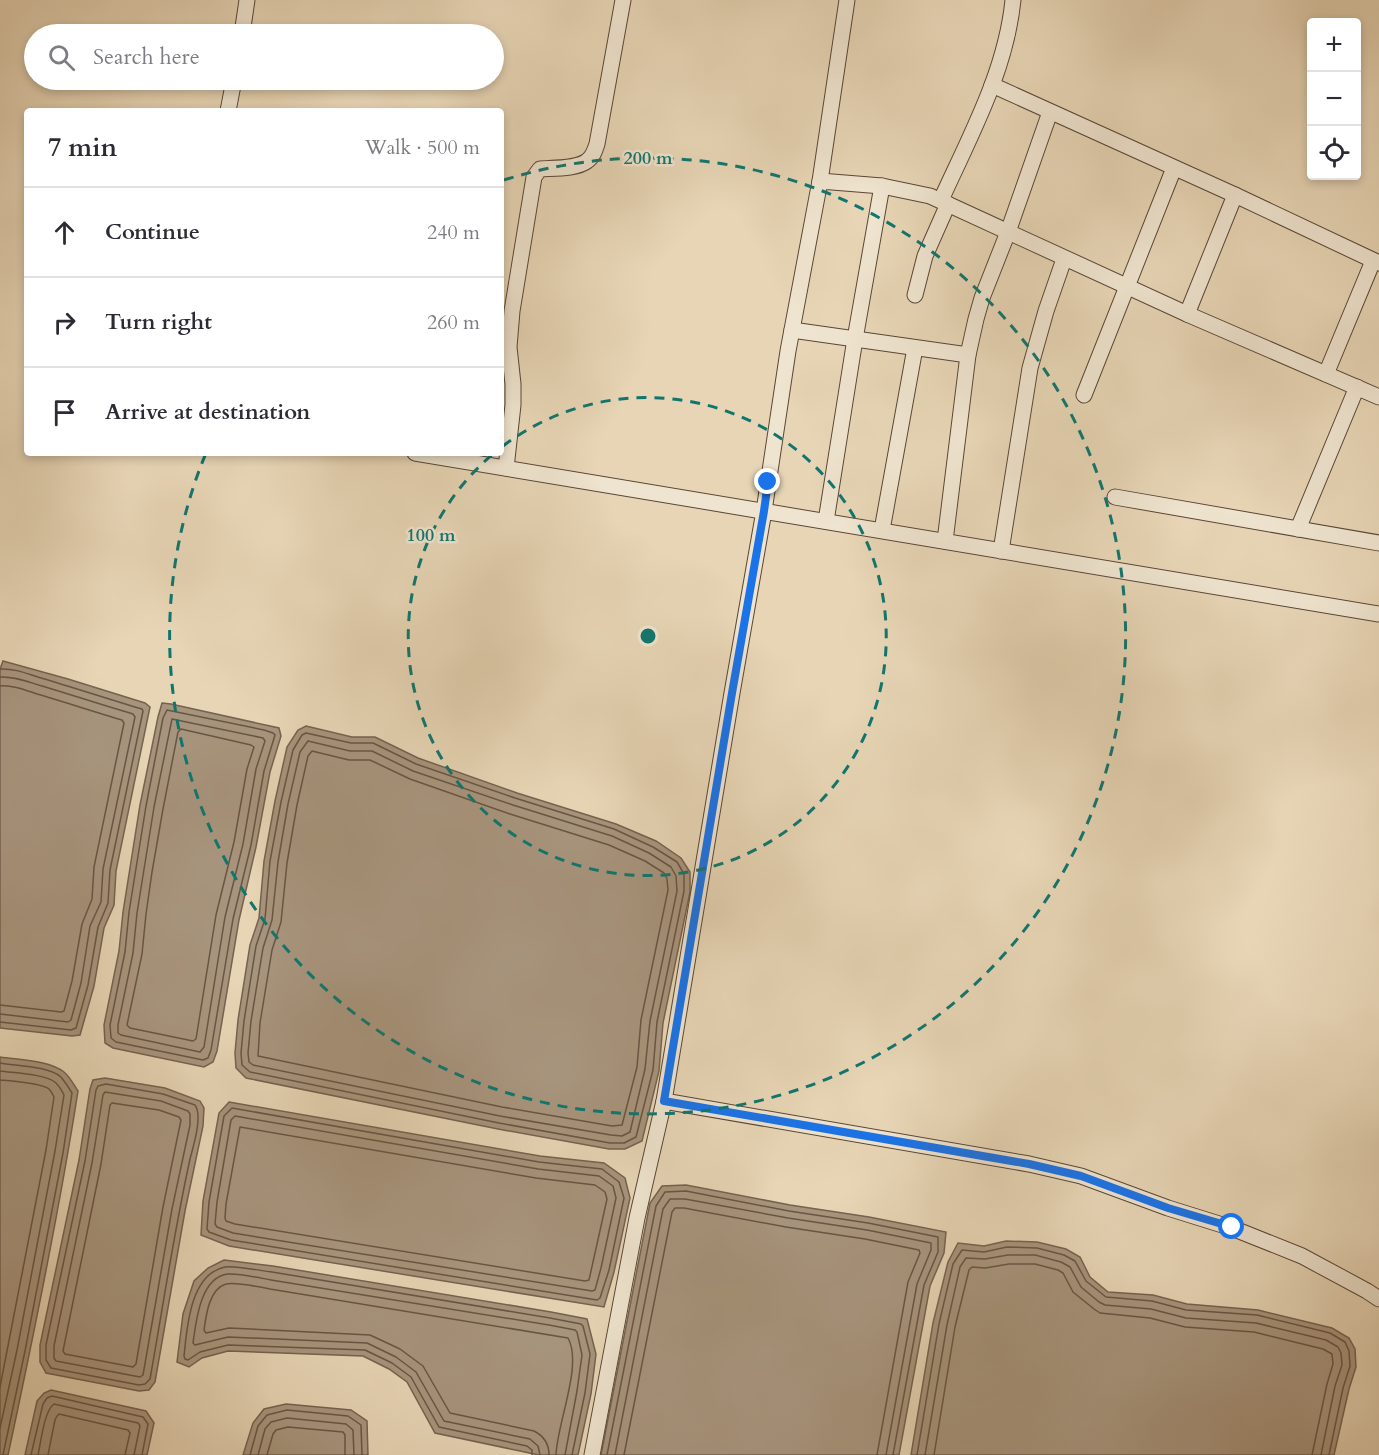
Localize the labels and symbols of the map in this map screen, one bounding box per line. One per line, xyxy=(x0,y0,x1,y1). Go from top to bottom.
text: 200 m xyxy=(623,146,673,171)
route end xyxy=(754,468,780,494)
text: 100 m xyxy=(406,523,456,548)
centre of rings xyxy=(638,626,658,646)
route start xyxy=(1218,1213,1244,1239)

